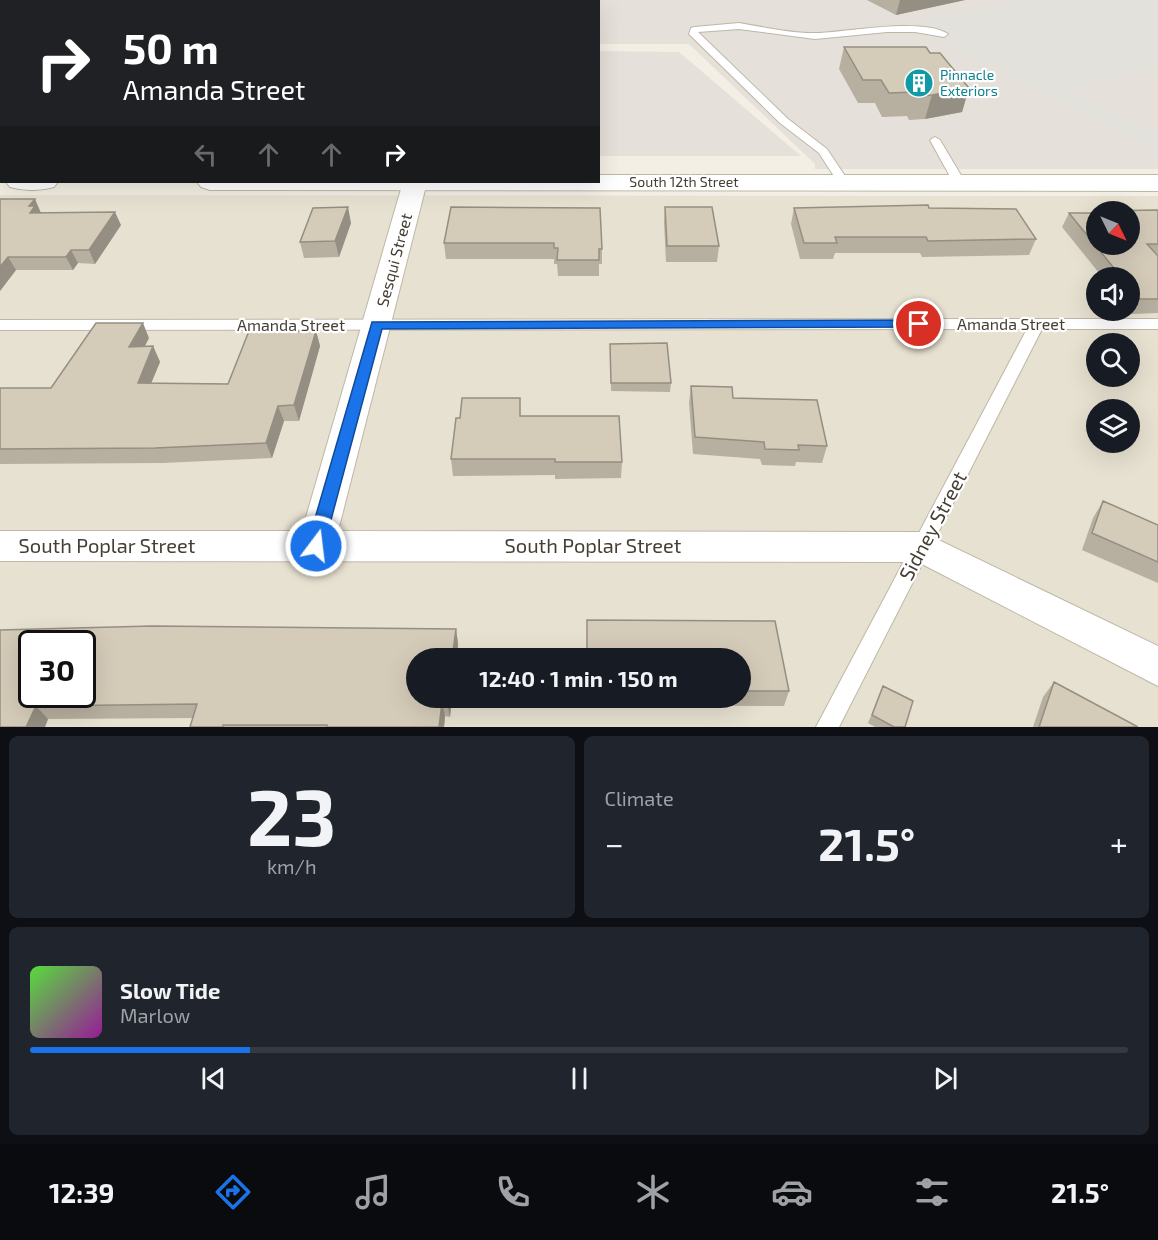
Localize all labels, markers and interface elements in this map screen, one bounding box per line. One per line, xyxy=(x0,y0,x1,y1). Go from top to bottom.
text: 50 m xyxy=(123,22,219,72)
icon: right xyxy=(24,24,102,102)
place label: Pinnacle Exteriors xyxy=(940,66,998,99)
building icon: Pinnacle Exteriors xyxy=(903,67,935,99)
text: Amanda Street xyxy=(123,73,305,105)
icon: left xyxy=(189,138,222,171)
icon: ahead xyxy=(252,138,285,171)
icon: ahead xyxy=(315,138,348,171)
icon: right xyxy=(378,138,411,171)
street label: South 12th Street xyxy=(629,173,739,190)
north arrow xyxy=(1086,201,1140,255)
map controls xyxy=(1086,201,1140,453)
street label: Sesqui Street xyxy=(372,211,415,309)
button: sound xyxy=(1086,267,1140,321)
pin xyxy=(893,298,944,349)
icon: arrive xyxy=(902,307,935,340)
street label: Amanda Street xyxy=(957,314,1065,333)
street label: Amanda Street xyxy=(237,315,345,334)
button: search xyxy=(1086,333,1140,387)
button: layers xyxy=(1086,399,1140,453)
street label: Sidney Street xyxy=(893,467,971,584)
position arrow xyxy=(284,514,348,578)
street label: South Poplar Street xyxy=(19,533,196,557)
street label: South Poplar Street xyxy=(505,533,682,557)
speed limit sign: 30 xyxy=(18,630,96,708)
text: 12:40 · 1 min · 150 m xyxy=(479,665,678,691)
text: 23 xyxy=(247,768,337,862)
text: Climate xyxy=(605,786,674,810)
text: 21.5° xyxy=(818,816,915,870)
text: − xyxy=(605,823,624,863)
text: + xyxy=(1110,823,1128,863)
text: km/h xyxy=(267,854,317,878)
text: Slow Tide xyxy=(120,977,220,1003)
text: Marlow xyxy=(120,1003,190,1027)
icon: previous xyxy=(197,1062,230,1095)
icon: pause xyxy=(563,1062,596,1095)
icon: next xyxy=(929,1062,962,1095)
icon: directions xyxy=(212,1171,254,1213)
icon: music xyxy=(352,1171,394,1213)
icon: phone xyxy=(492,1171,534,1213)
icon: climate xyxy=(632,1171,674,1213)
icon: car xyxy=(771,1171,813,1213)
icon: filters xyxy=(911,1171,953,1213)
text: 12:39 xyxy=(49,1176,114,1208)
text: 21.5° xyxy=(1051,1176,1109,1208)

